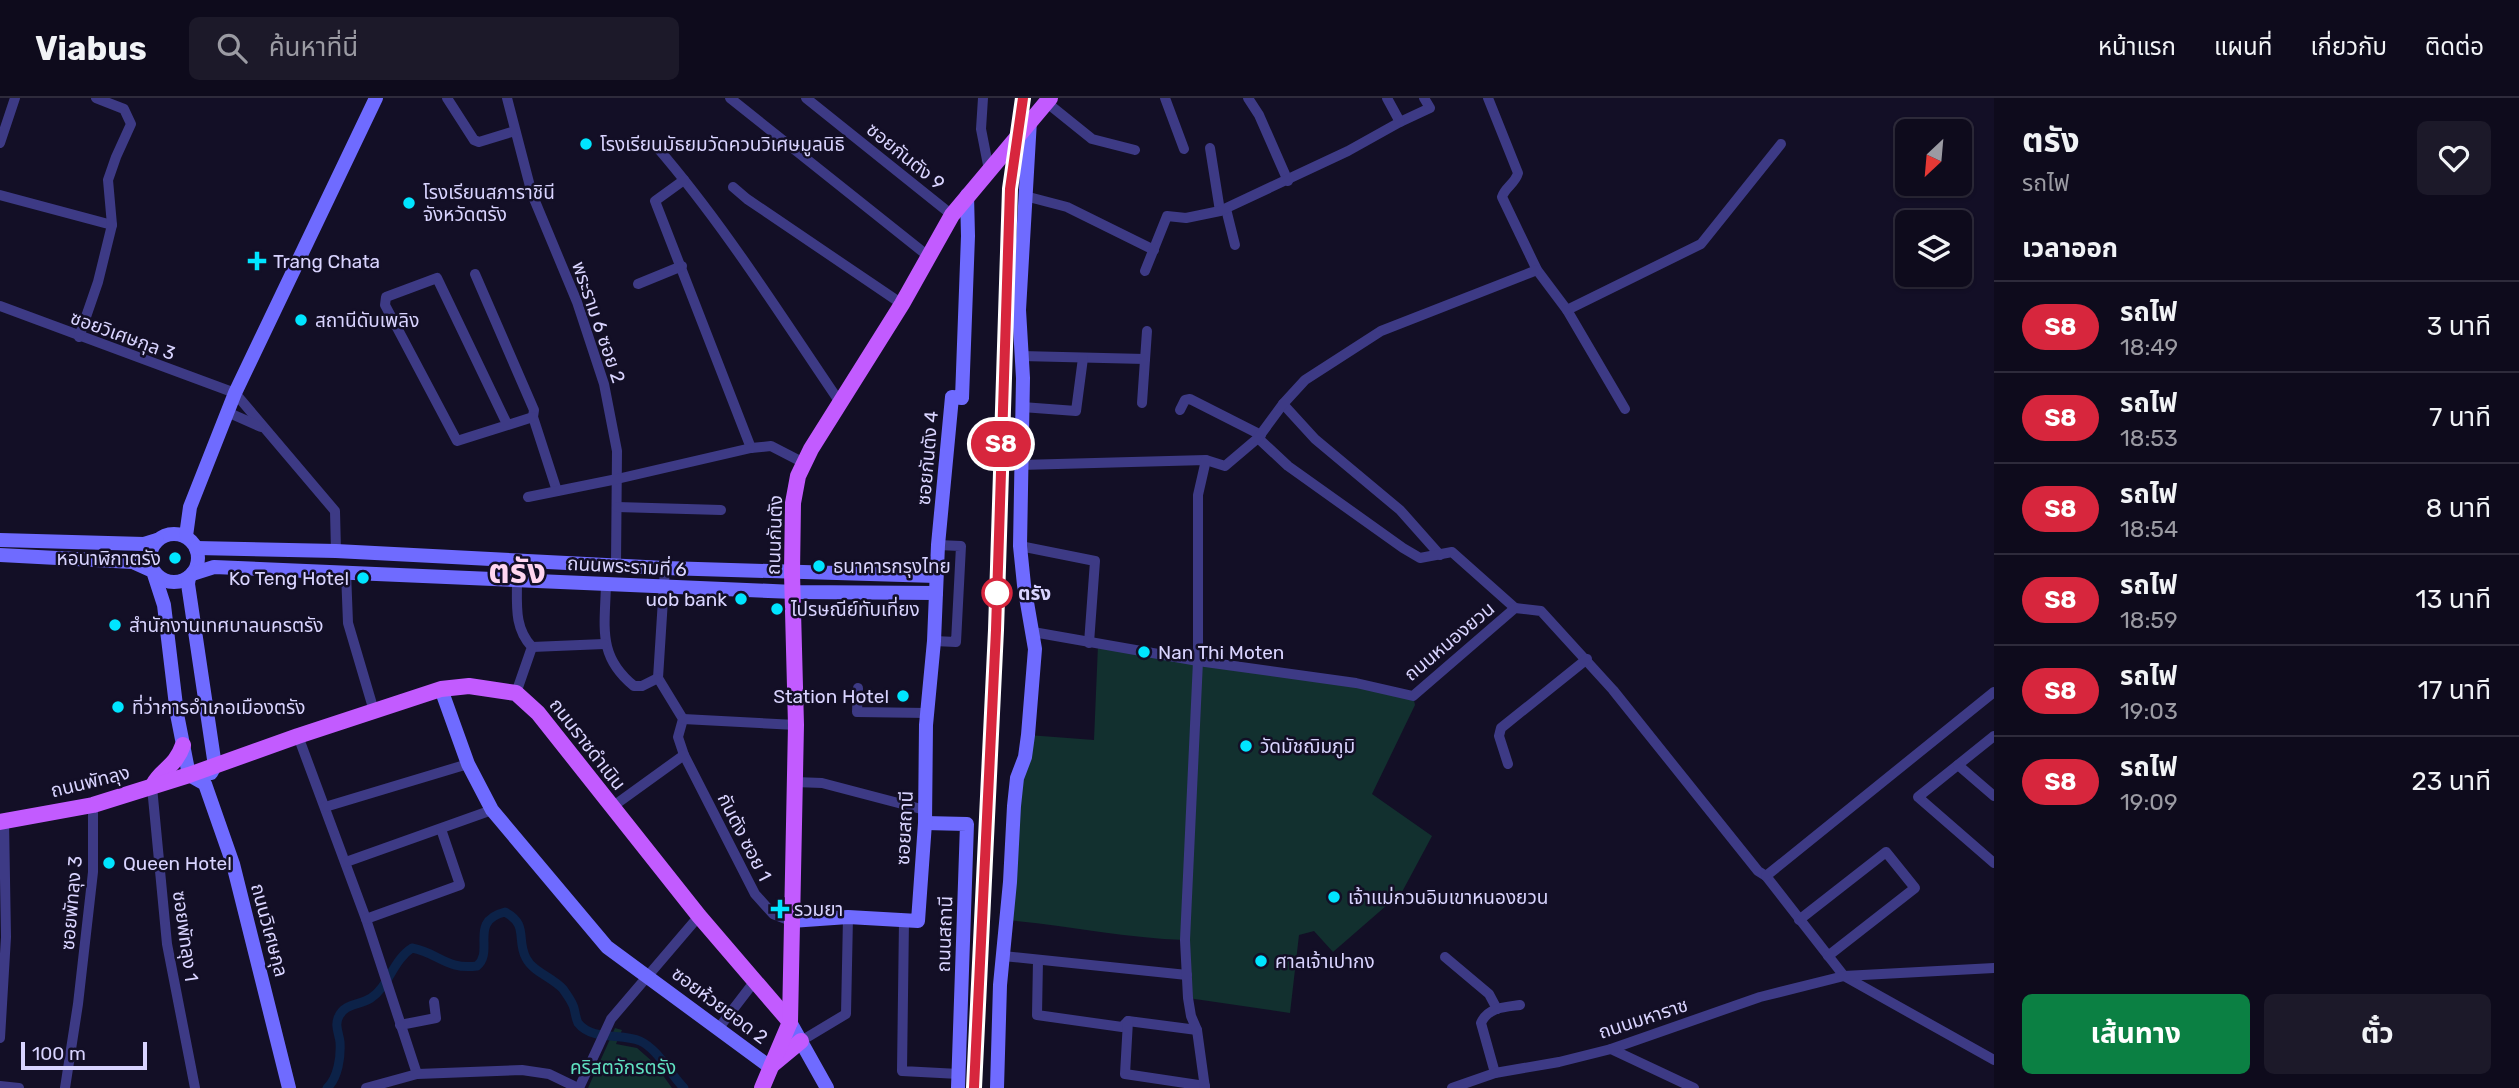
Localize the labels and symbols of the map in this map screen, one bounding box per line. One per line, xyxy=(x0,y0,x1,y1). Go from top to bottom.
street label: ซอยกันตัง 9 xyxy=(862,118,949,195)
north arrow xyxy=(1895,119,1972,196)
place label: โรงเรียนมัธยมวัดควนวิเศษมูลนิธิ xyxy=(600,133,845,157)
marker: โรงเรียนมัธยมวัดควนวิเศษมูลนิธิ xyxy=(578,136,594,152)
place label: โรงเรียนสภาราชินี จังหวัดตรัง xyxy=(423,181,555,226)
marker: โรงเรียนสภาราชินี จังหวัดตรัง xyxy=(401,195,417,211)
place label: Trang Chata xyxy=(273,250,380,273)
marker: Trang Chata xyxy=(247,251,267,271)
street label: พระราม 6 ซอย 2 xyxy=(567,258,630,386)
street label: ซอยวิเศษกุล 3 xyxy=(67,306,178,365)
place label: สถานีดับเพลิง xyxy=(315,309,419,332)
marker: สถานีดับเพลิง xyxy=(293,312,309,328)
street label: ซอยกันตัง 4 xyxy=(912,410,943,506)
line badge: S8 xyxy=(970,421,1032,467)
street label: ถนนกันตัง xyxy=(762,495,787,575)
place label: หอนาฬิกาตรัง xyxy=(57,547,161,570)
marker: หอนาฬิกาตรัง xyxy=(167,550,183,566)
street label: ถนนพระรามที่ 6 xyxy=(566,550,688,581)
district label: ตรัง xyxy=(488,552,546,591)
place label: ธนาคารกรุงไทย xyxy=(833,555,951,578)
marker: ธนาคารกรุงไทย xyxy=(811,558,827,574)
place label: Ko Teng Hotel xyxy=(229,567,349,590)
marker: Ko Teng Hotel xyxy=(355,570,371,586)
marker: ตรัง xyxy=(982,578,1012,608)
place label: ตรัง xyxy=(1018,582,1051,605)
place label: uob bank xyxy=(646,588,727,611)
marker: uob bank xyxy=(733,591,749,607)
place label: ไปรษณีย์ทับเที่ยง xyxy=(790,596,920,621)
street label: ถนนหนองยวน xyxy=(1399,597,1499,686)
marker: ไปรษณีย์ทับเที่ยง xyxy=(769,601,785,617)
place label: สำนักงานเทศบาลนครตรัง xyxy=(129,614,324,637)
marker: สำนักงานเทศบาลนครตรัง xyxy=(107,617,123,633)
place label: Nan Thi Moten xyxy=(1158,641,1284,664)
marker: Nan Thi Moten xyxy=(1136,644,1152,660)
place label: Station Hotel xyxy=(773,685,889,708)
marker: Station Hotel xyxy=(895,688,911,704)
place label: ที่ว่าการอำเภอเมืองตรัง xyxy=(132,694,306,719)
street label: ถนนราชดำเนิน xyxy=(545,694,631,795)
marker: ที่ว่าการอำเภอเมืองตรัง xyxy=(110,699,126,715)
place label: วัดมัชฌิมภูมิ xyxy=(1260,735,1355,759)
marker: วัดมัชฌิมภูมิ xyxy=(1238,738,1254,754)
street label: ถนนพัทลุง xyxy=(48,761,132,802)
street label: กันตัง ซอย 1 xyxy=(713,789,776,885)
street label: ซอยสถานี xyxy=(891,790,918,866)
place label: Queen Hotel xyxy=(123,852,232,875)
street label: ซอยพัทลุง 3 xyxy=(56,855,87,951)
marker: Queen Hotel xyxy=(101,855,117,871)
street label: ถนนวิเศษกุล xyxy=(246,881,293,979)
place label: เจ้าเเม่กวนอิมเขาหนองยวน xyxy=(1348,886,1548,909)
street label: ซอยพัทลุง 1 xyxy=(168,889,203,983)
marker: เจ้าเเม่กวนอิมเขาหนองยวน xyxy=(1326,889,1342,905)
street label: ถนนสถานี xyxy=(932,895,957,973)
place label: รวมยา xyxy=(794,898,843,921)
marker: รวมยา xyxy=(772,901,788,917)
place label: ศาลเจ้าเปากง xyxy=(1275,950,1375,973)
marker: ศาลเจ้าเปากง xyxy=(1253,953,1269,969)
street label: ซอยห้วยยอด 2 xyxy=(667,962,772,1049)
street label: ถนนมหาราช xyxy=(1596,993,1691,1044)
scale bar xyxy=(21,1039,147,1071)
park label: คริสตจักรตรัง xyxy=(570,1056,676,1079)

